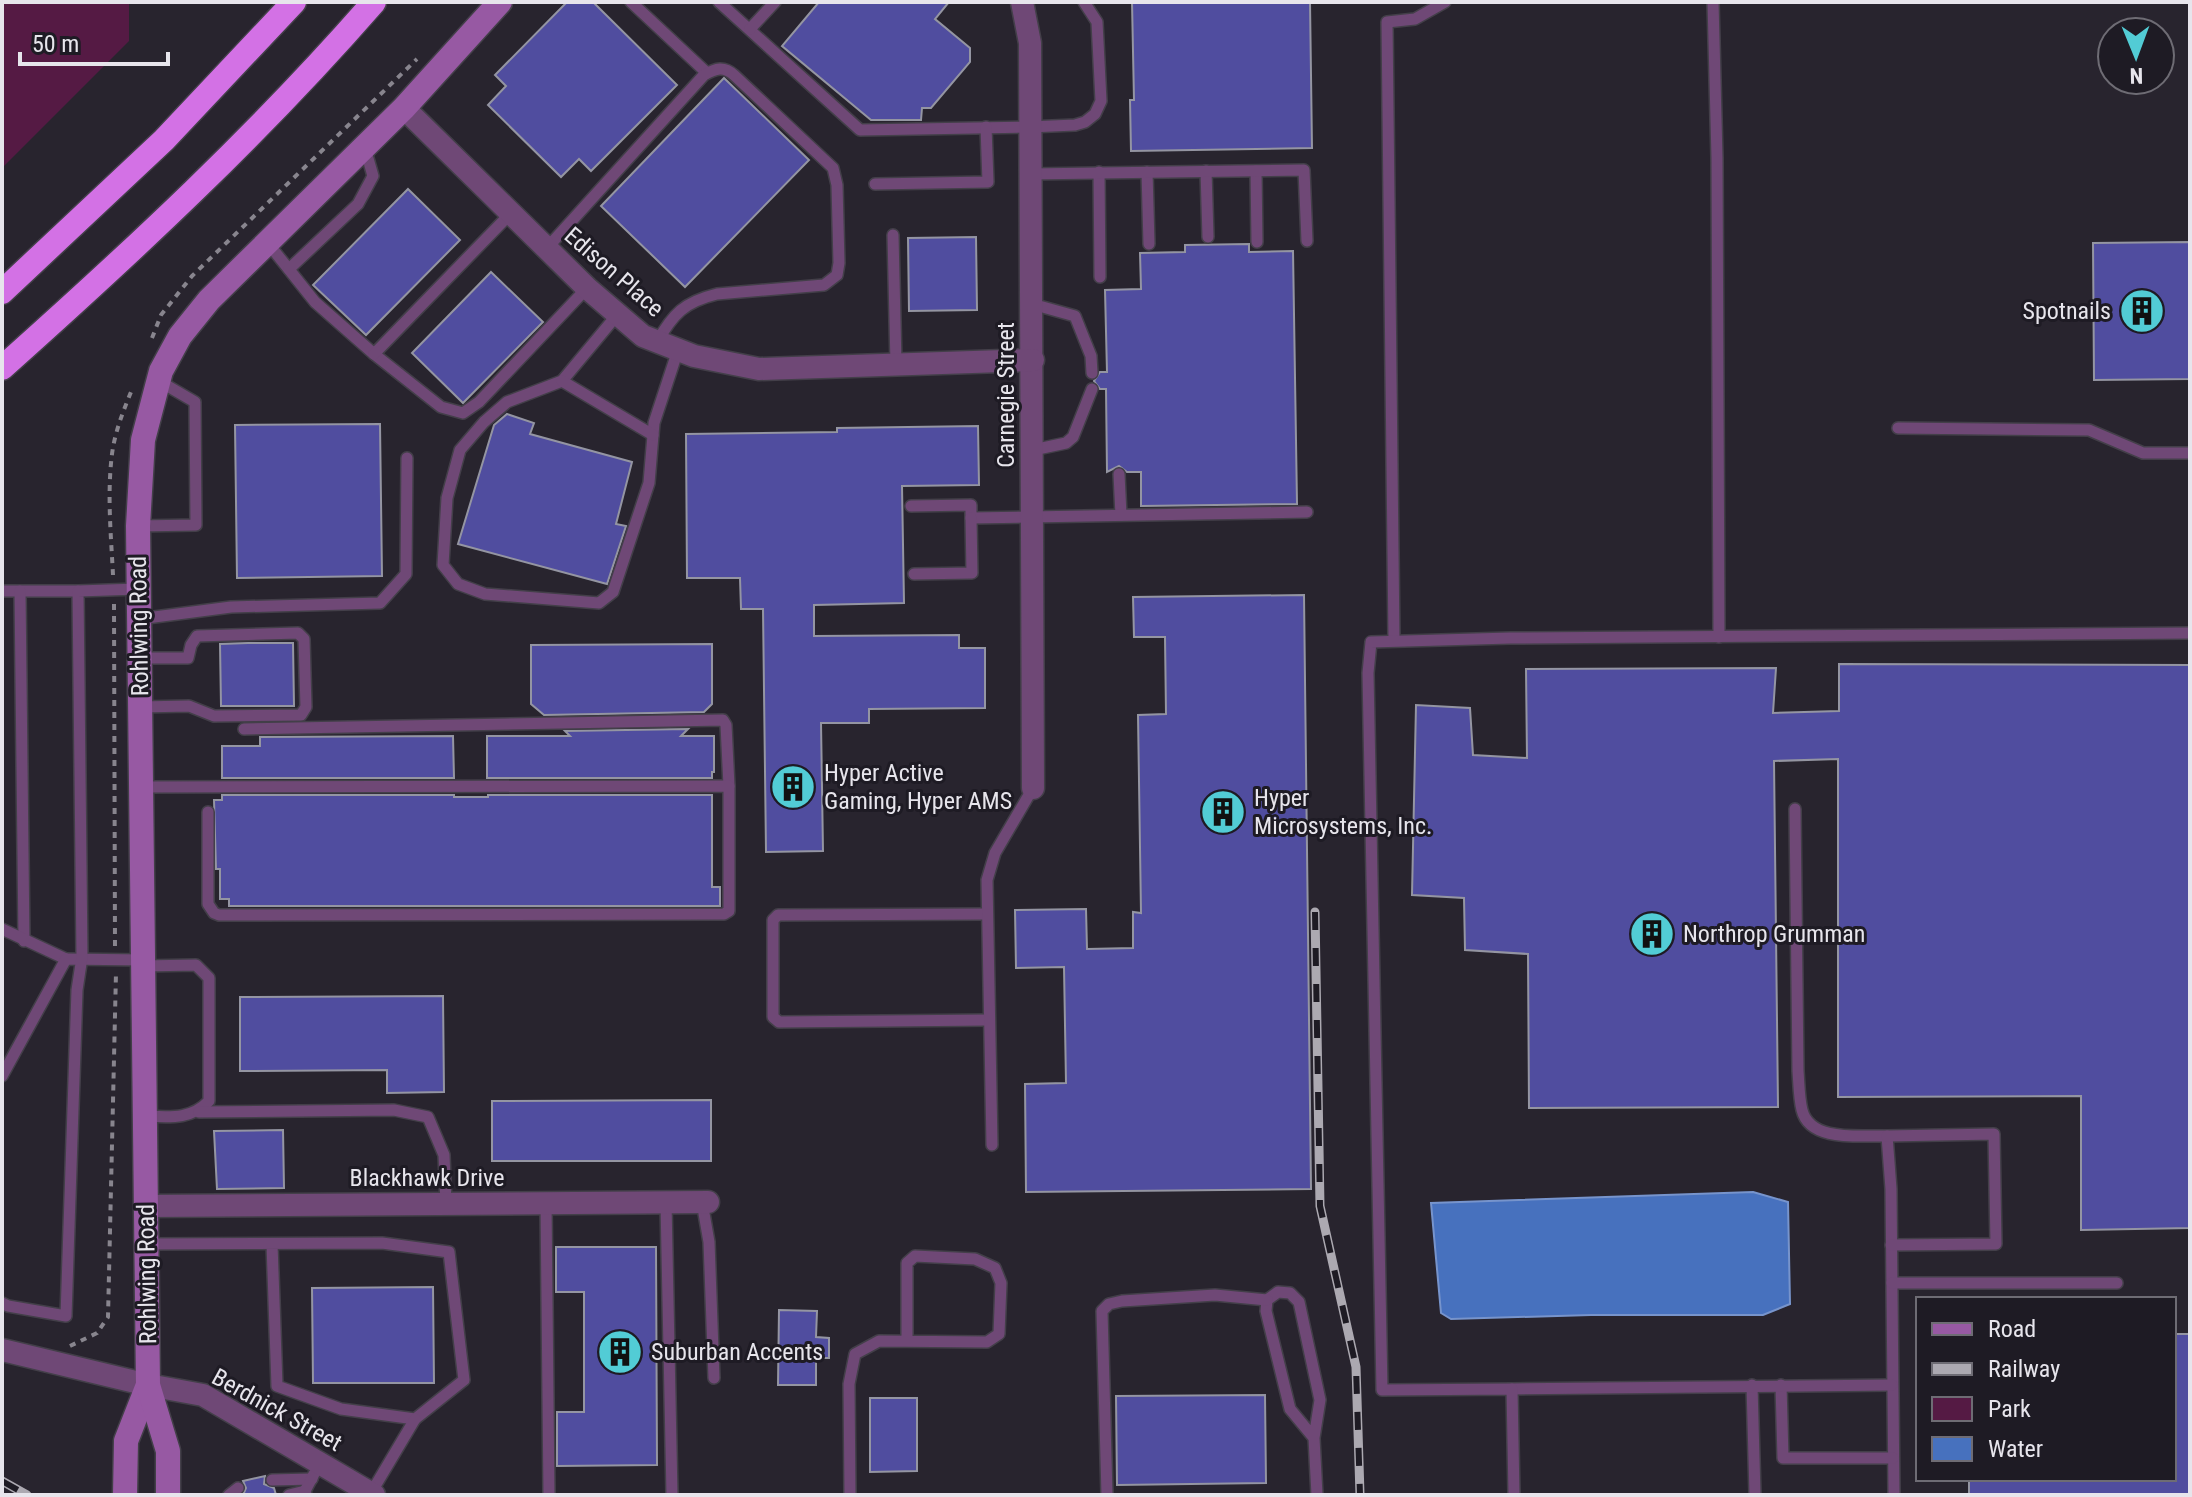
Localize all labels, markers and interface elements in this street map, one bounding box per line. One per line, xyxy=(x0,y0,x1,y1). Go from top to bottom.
scale bar xyxy=(20,16,168,66)
north arrow xyxy=(2096,16,2176,96)
text: 50 m xyxy=(32,30,79,58)
text: N xyxy=(2129,63,2143,88)
street label: Edison Place xyxy=(559,221,669,323)
building icon: Spotnails xyxy=(2118,287,2166,335)
place label: Spotnails xyxy=(2022,297,2111,325)
street label: Carnegie Street xyxy=(992,322,1020,468)
street label: Rohlwing Road xyxy=(124,556,154,696)
place label: Hyper Active Gaming, Hyper AMS xyxy=(824,759,1012,815)
building icon: Hyper Active Gaming, Hyper AMS xyxy=(769,763,817,811)
place label: Hyper Microsystems, Inc. xyxy=(1254,784,1432,840)
building icon: Hyper Microsystems, Inc. xyxy=(1199,788,1247,836)
building icon: Northrop Grumman xyxy=(1628,910,1676,958)
place label: Northrop Grumman xyxy=(1683,920,1865,948)
street label: Blackhawk Drive xyxy=(350,1164,504,1192)
street label: Rohlwing Road xyxy=(132,1204,162,1344)
legend xyxy=(1916,1297,2176,1481)
text: Road xyxy=(1988,1315,2036,1343)
building icon: Suburban Accents xyxy=(596,1328,644,1376)
place label: Suburban Accents xyxy=(651,1338,823,1366)
text: Railway xyxy=(1988,1355,2060,1383)
street label: Berdnick Street xyxy=(207,1363,347,1457)
text: Park xyxy=(1988,1395,2031,1423)
text: Water xyxy=(1988,1435,2043,1463)

